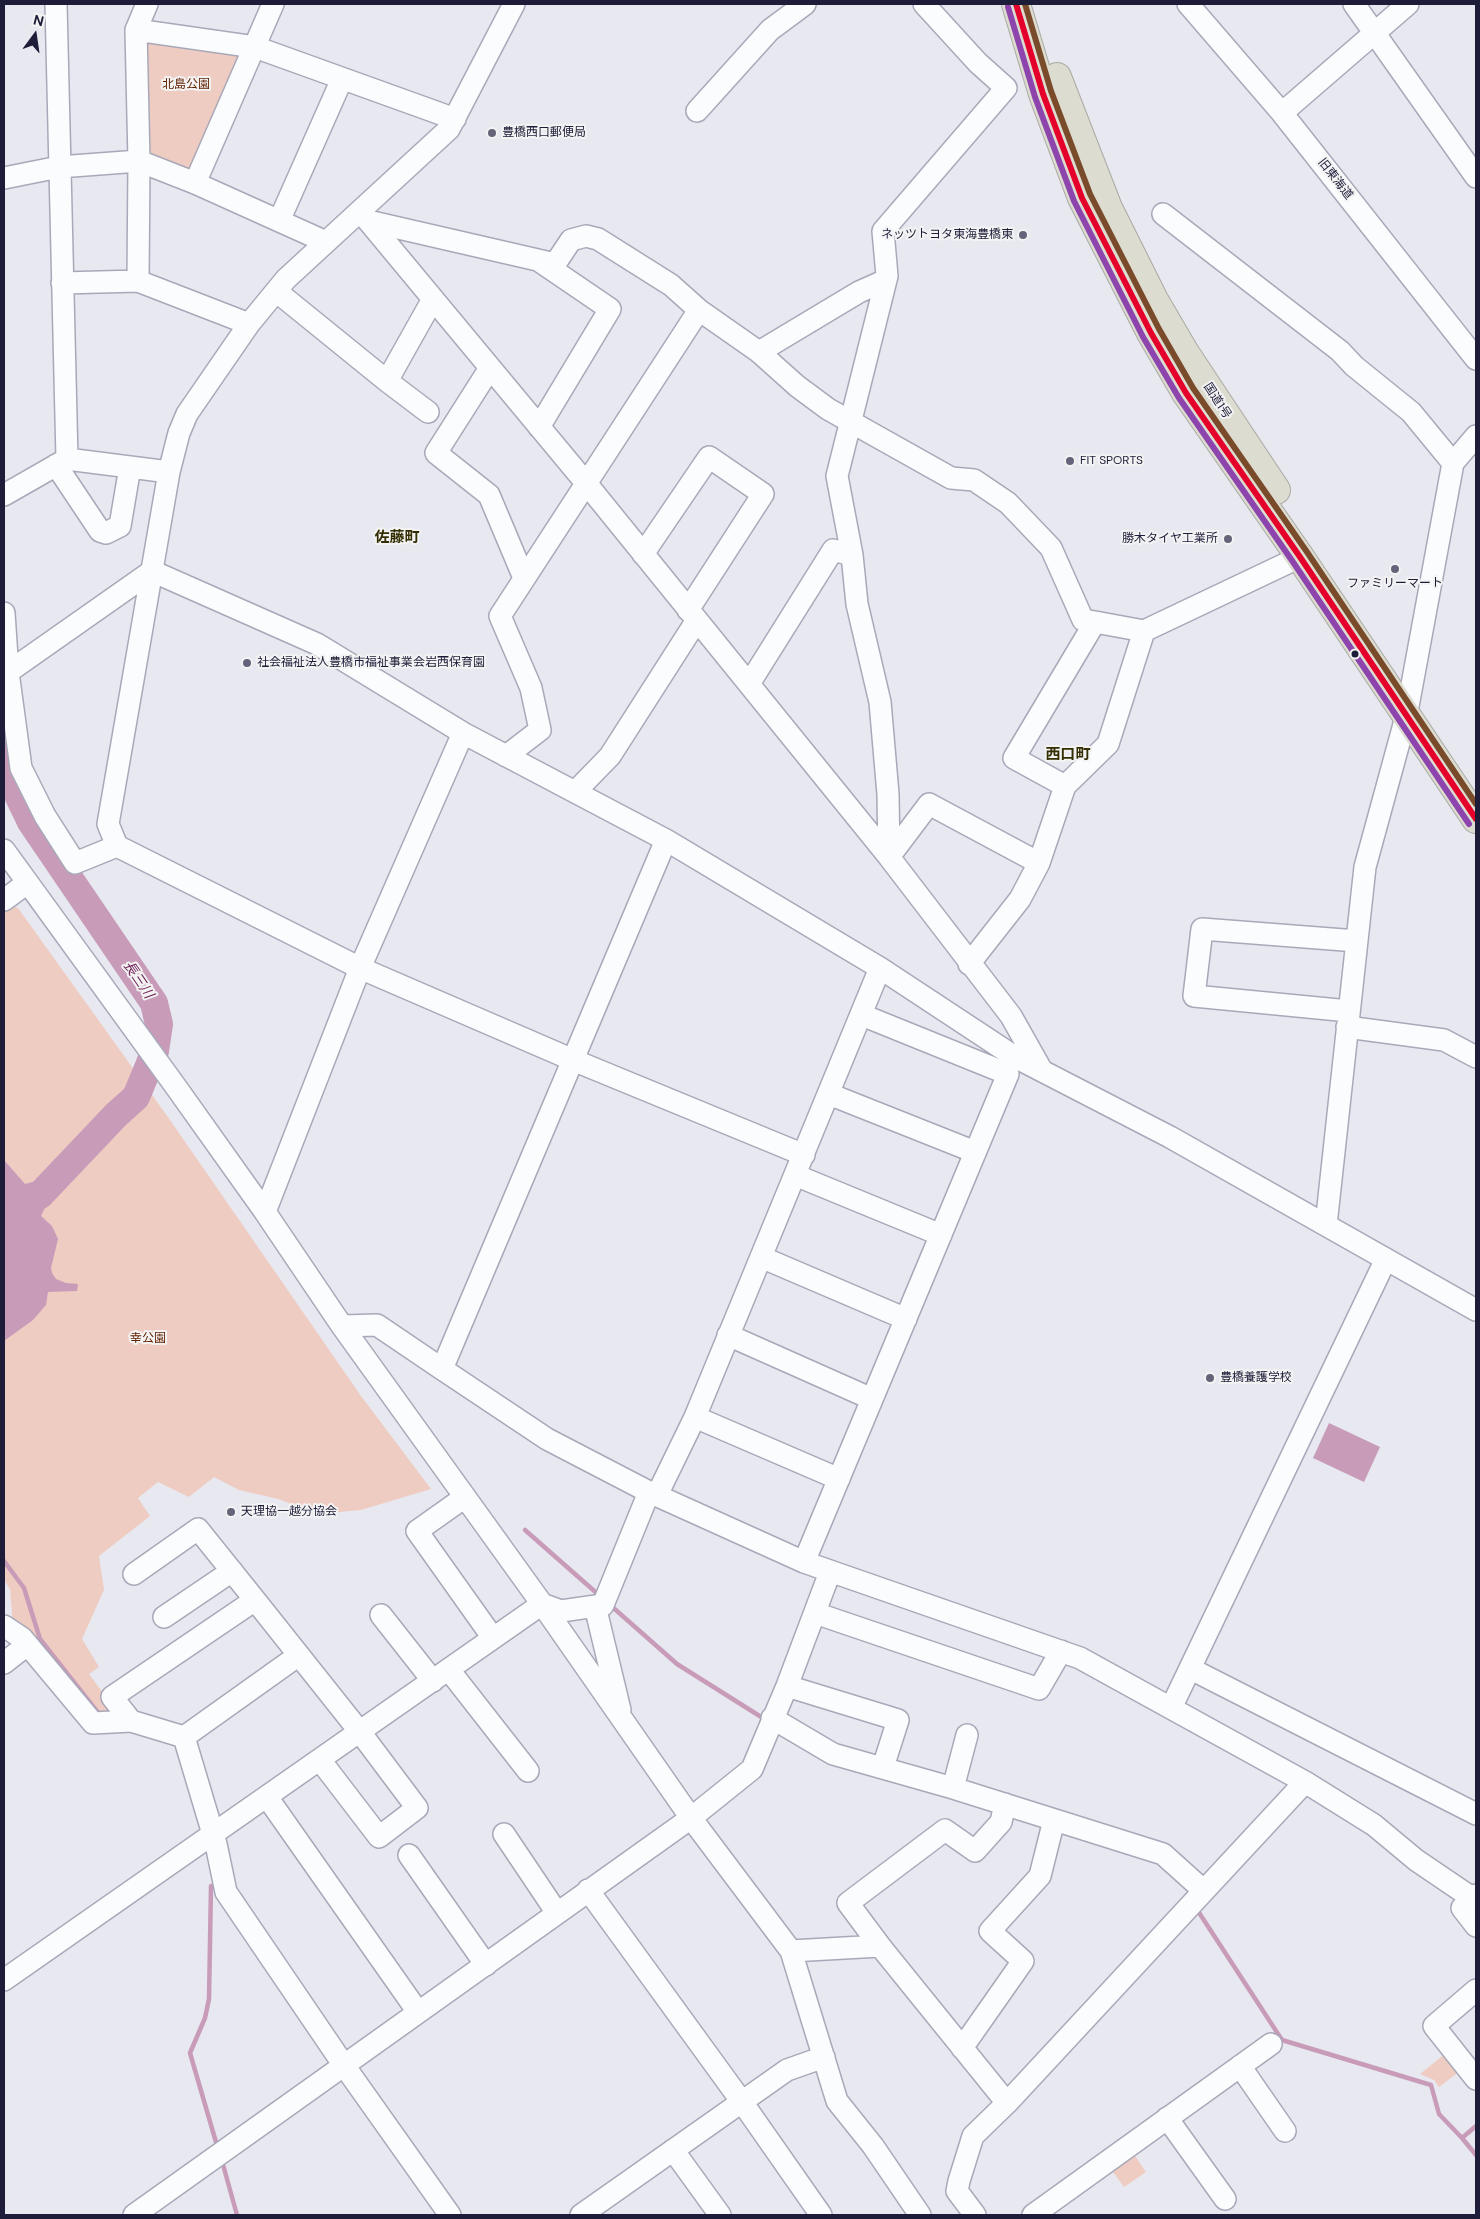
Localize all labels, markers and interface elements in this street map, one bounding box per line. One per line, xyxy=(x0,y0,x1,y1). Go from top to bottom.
north arrow xyxy=(10,10,60,60)
text: N xyxy=(31,10,46,30)
park label: 北島公園 xyxy=(162,78,210,92)
place label: 豊橋西口郵便局 xyxy=(502,126,586,140)
marker: 豊橋西口郵便局 xyxy=(486,127,498,139)
street label: 旧東海道 xyxy=(1315,156,1355,202)
place label: ネッツトヨタ東海豊橋東 xyxy=(881,228,1013,242)
marker: ネッツトヨタ東海豊橋東 xyxy=(1017,229,1029,241)
street label: 国道1号 xyxy=(1200,380,1234,422)
place label: FIT SPORTS xyxy=(1080,454,1143,468)
marker: FIT SPORTS xyxy=(1064,455,1076,467)
district label: 佐藤町 xyxy=(375,529,419,547)
place label: 勝木タイヤ工業所 xyxy=(1122,532,1218,546)
marker: 勝木タイヤ工業所 xyxy=(1222,533,1234,545)
marker: ファミリーマート xyxy=(1389,563,1401,575)
place label: ファミリーマート xyxy=(1347,577,1443,591)
unlabelled marker xyxy=(1350,649,1360,659)
place label: 社会福祉法人豊橋市福祉事業会岩西保育園 xyxy=(257,656,485,670)
marker: 社会福祉法人豊橋市福祉事業会岩西保育園 xyxy=(241,657,253,669)
district label: 西口町 xyxy=(1046,746,1090,764)
water label: 長三川 xyxy=(119,958,157,1002)
park label: 幸公園 xyxy=(130,1332,166,1346)
place label: 豊橋養護学校 xyxy=(1220,1371,1292,1385)
marker: 豊橋養護学校 xyxy=(1204,1372,1216,1384)
place label: 天理協一越分協会 xyxy=(241,1505,337,1519)
marker: 天理協一越分協会 xyxy=(225,1506,237,1518)

